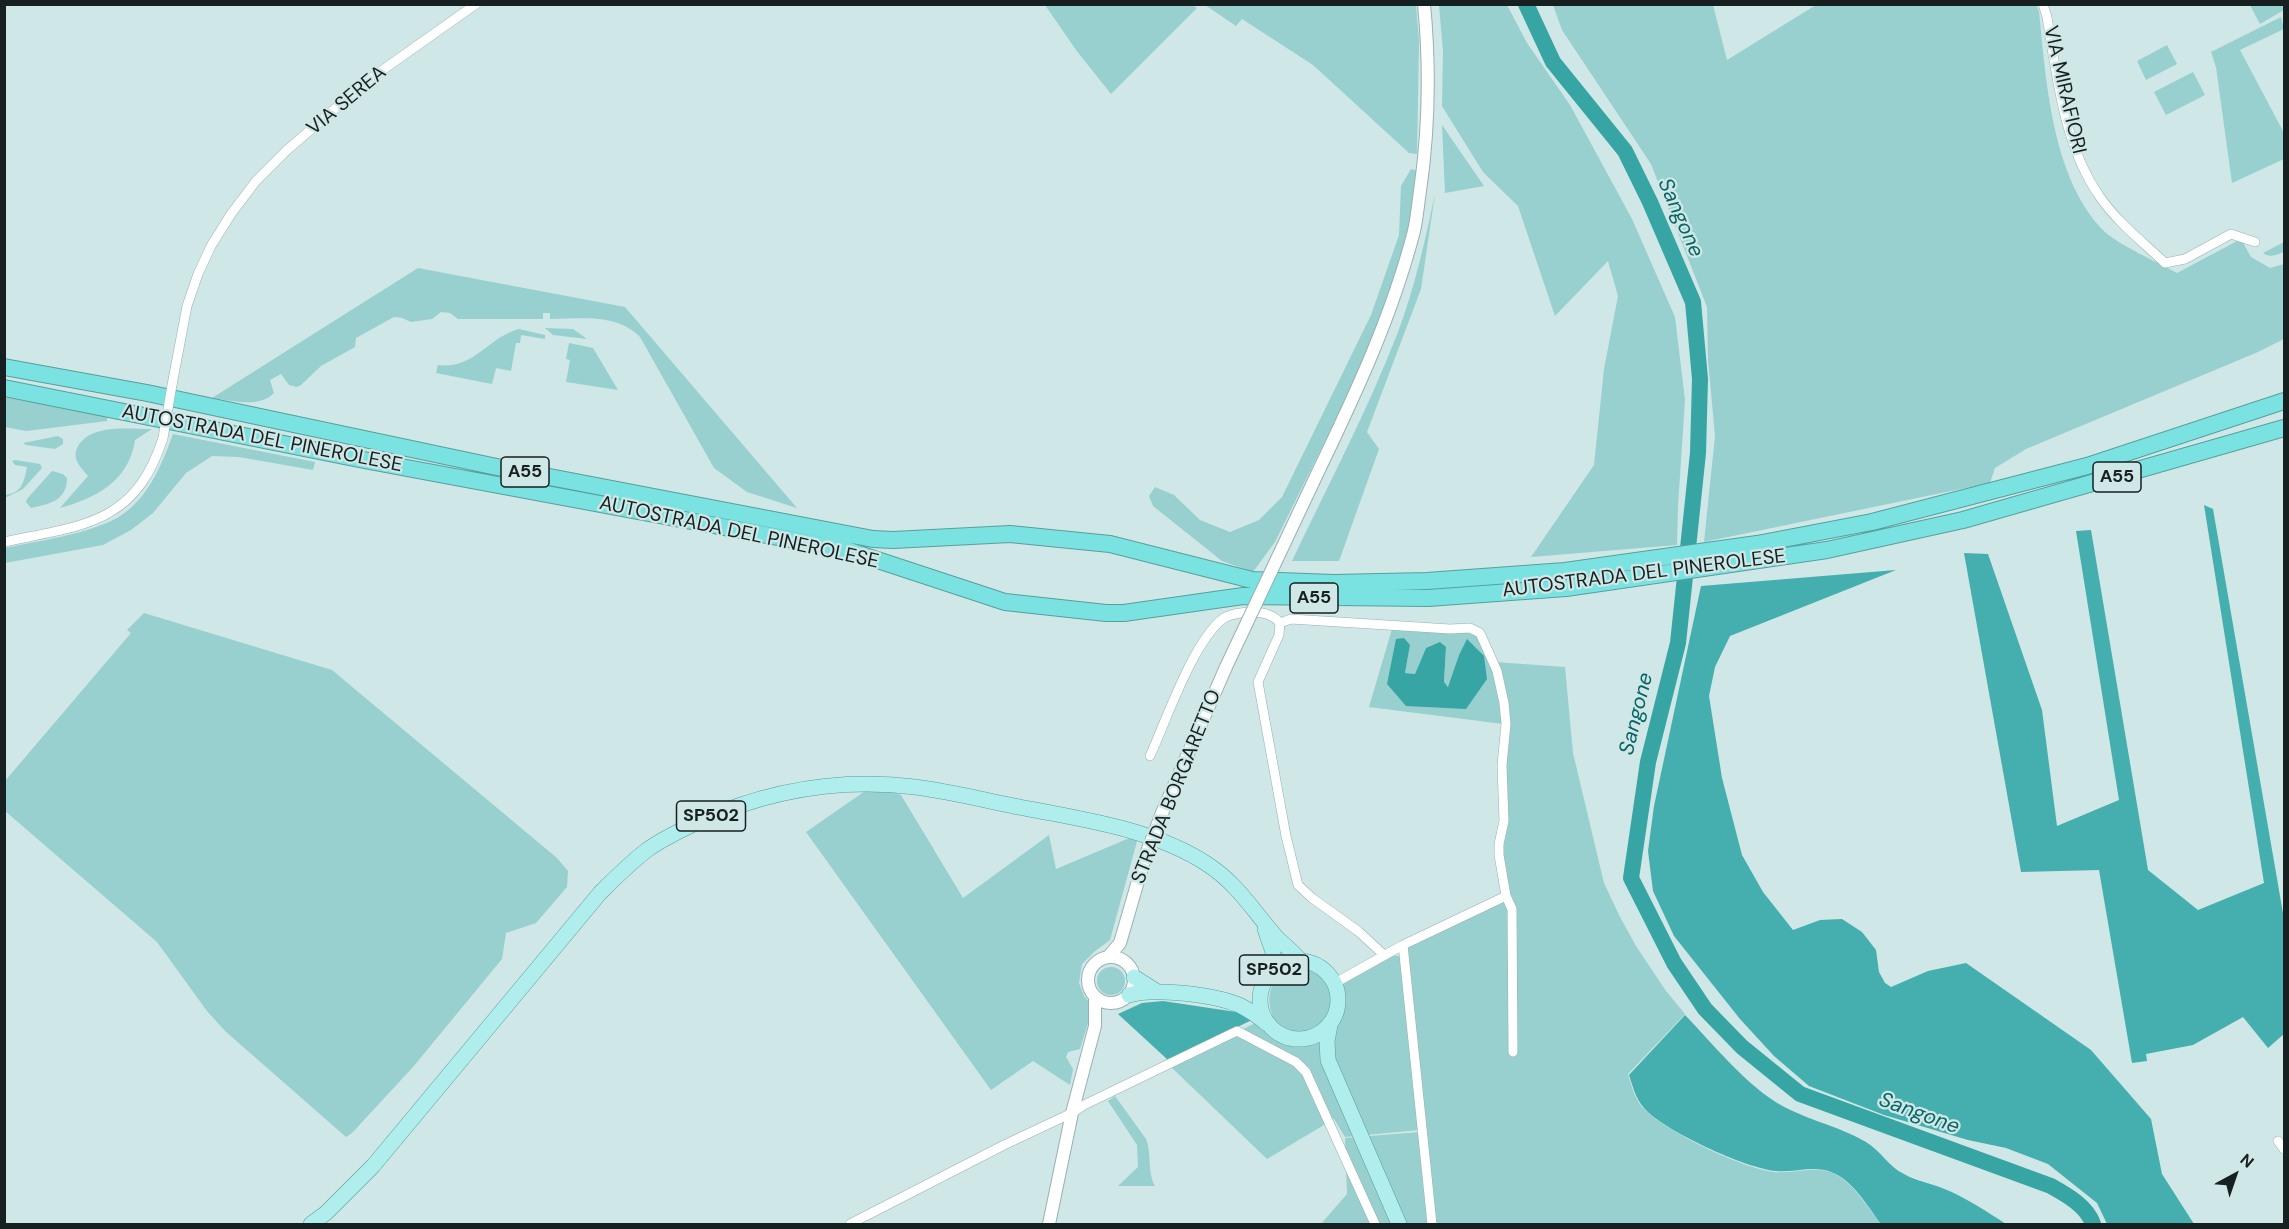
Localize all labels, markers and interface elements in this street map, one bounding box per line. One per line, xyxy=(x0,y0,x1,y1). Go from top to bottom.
street label: VIA MIRAFIORI xyxy=(2038,24,2090,156)
street label: VIA SEREA xyxy=(303,61,391,141)
water label: Sangone xyxy=(1651,175,1709,261)
street label: AUTOSTRADA DEL PINEROLESE xyxy=(120,400,404,478)
road number: A55 xyxy=(501,457,549,487)
road number: A55 xyxy=(2093,462,2141,492)
street label: AUTOSTRADA DEL PINEROLESE xyxy=(597,492,881,574)
street label: AUTOSTRADA DEL PINEROLESE xyxy=(1501,545,1787,603)
road number: A55 xyxy=(1290,583,1338,613)
water label: Sangone xyxy=(1615,670,1659,758)
street label: STRADA BORGARETTO xyxy=(1127,686,1227,888)
road number: SP502 xyxy=(676,801,746,831)
road number: SP502 xyxy=(1240,955,1308,985)
water label: Sangone xyxy=(1875,1088,1963,1140)
north arrow xyxy=(2205,1145,2265,1205)
text: N xyxy=(2236,1149,2258,1173)

